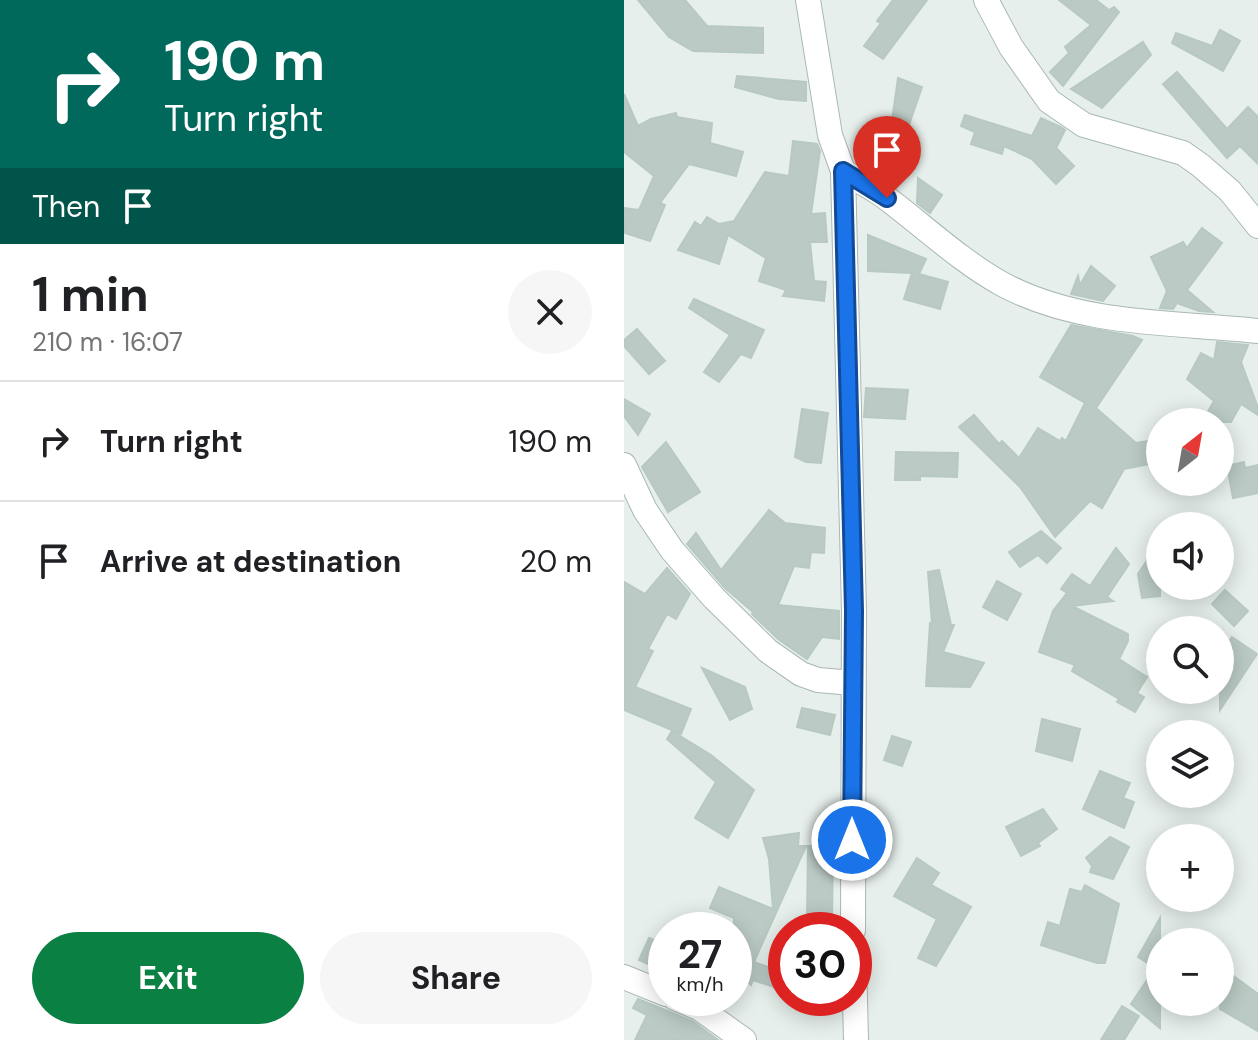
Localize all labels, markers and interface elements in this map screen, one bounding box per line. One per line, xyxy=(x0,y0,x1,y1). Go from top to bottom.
text: 190 m xyxy=(164,24,325,97)
icon: right xyxy=(32,32,136,136)
text: Turn right xyxy=(164,95,323,142)
pin xyxy=(853,116,921,198)
icon: arrive xyxy=(865,128,909,172)
icon: arrive xyxy=(116,184,160,228)
text: Then xyxy=(32,187,100,226)
text: 1 min xyxy=(32,263,149,326)
button: close xyxy=(508,270,592,354)
text: 210 m · 16:07 xyxy=(32,325,183,359)
north arrow xyxy=(1146,408,1234,496)
map controls xyxy=(1146,408,1234,1016)
icon: right xyxy=(32,419,76,463)
text: Turn right xyxy=(100,422,243,461)
text: 190 m xyxy=(509,422,592,461)
button: sound xyxy=(1146,512,1234,600)
icon: arrive xyxy=(32,539,76,583)
text: Arrive at destination xyxy=(100,542,401,581)
text: 20 m xyxy=(520,542,592,581)
button: search xyxy=(1146,616,1234,704)
button: layers xyxy=(1146,720,1234,808)
position arrow xyxy=(810,798,894,882)
button: + xyxy=(1146,824,1234,912)
speed limit sign: 30 xyxy=(768,912,872,1016)
text: 27 xyxy=(678,928,722,980)
button: − xyxy=(1146,928,1234,1016)
button: Exit xyxy=(32,932,304,1024)
button: Share xyxy=(320,932,592,1024)
text: km/h xyxy=(676,971,724,997)

